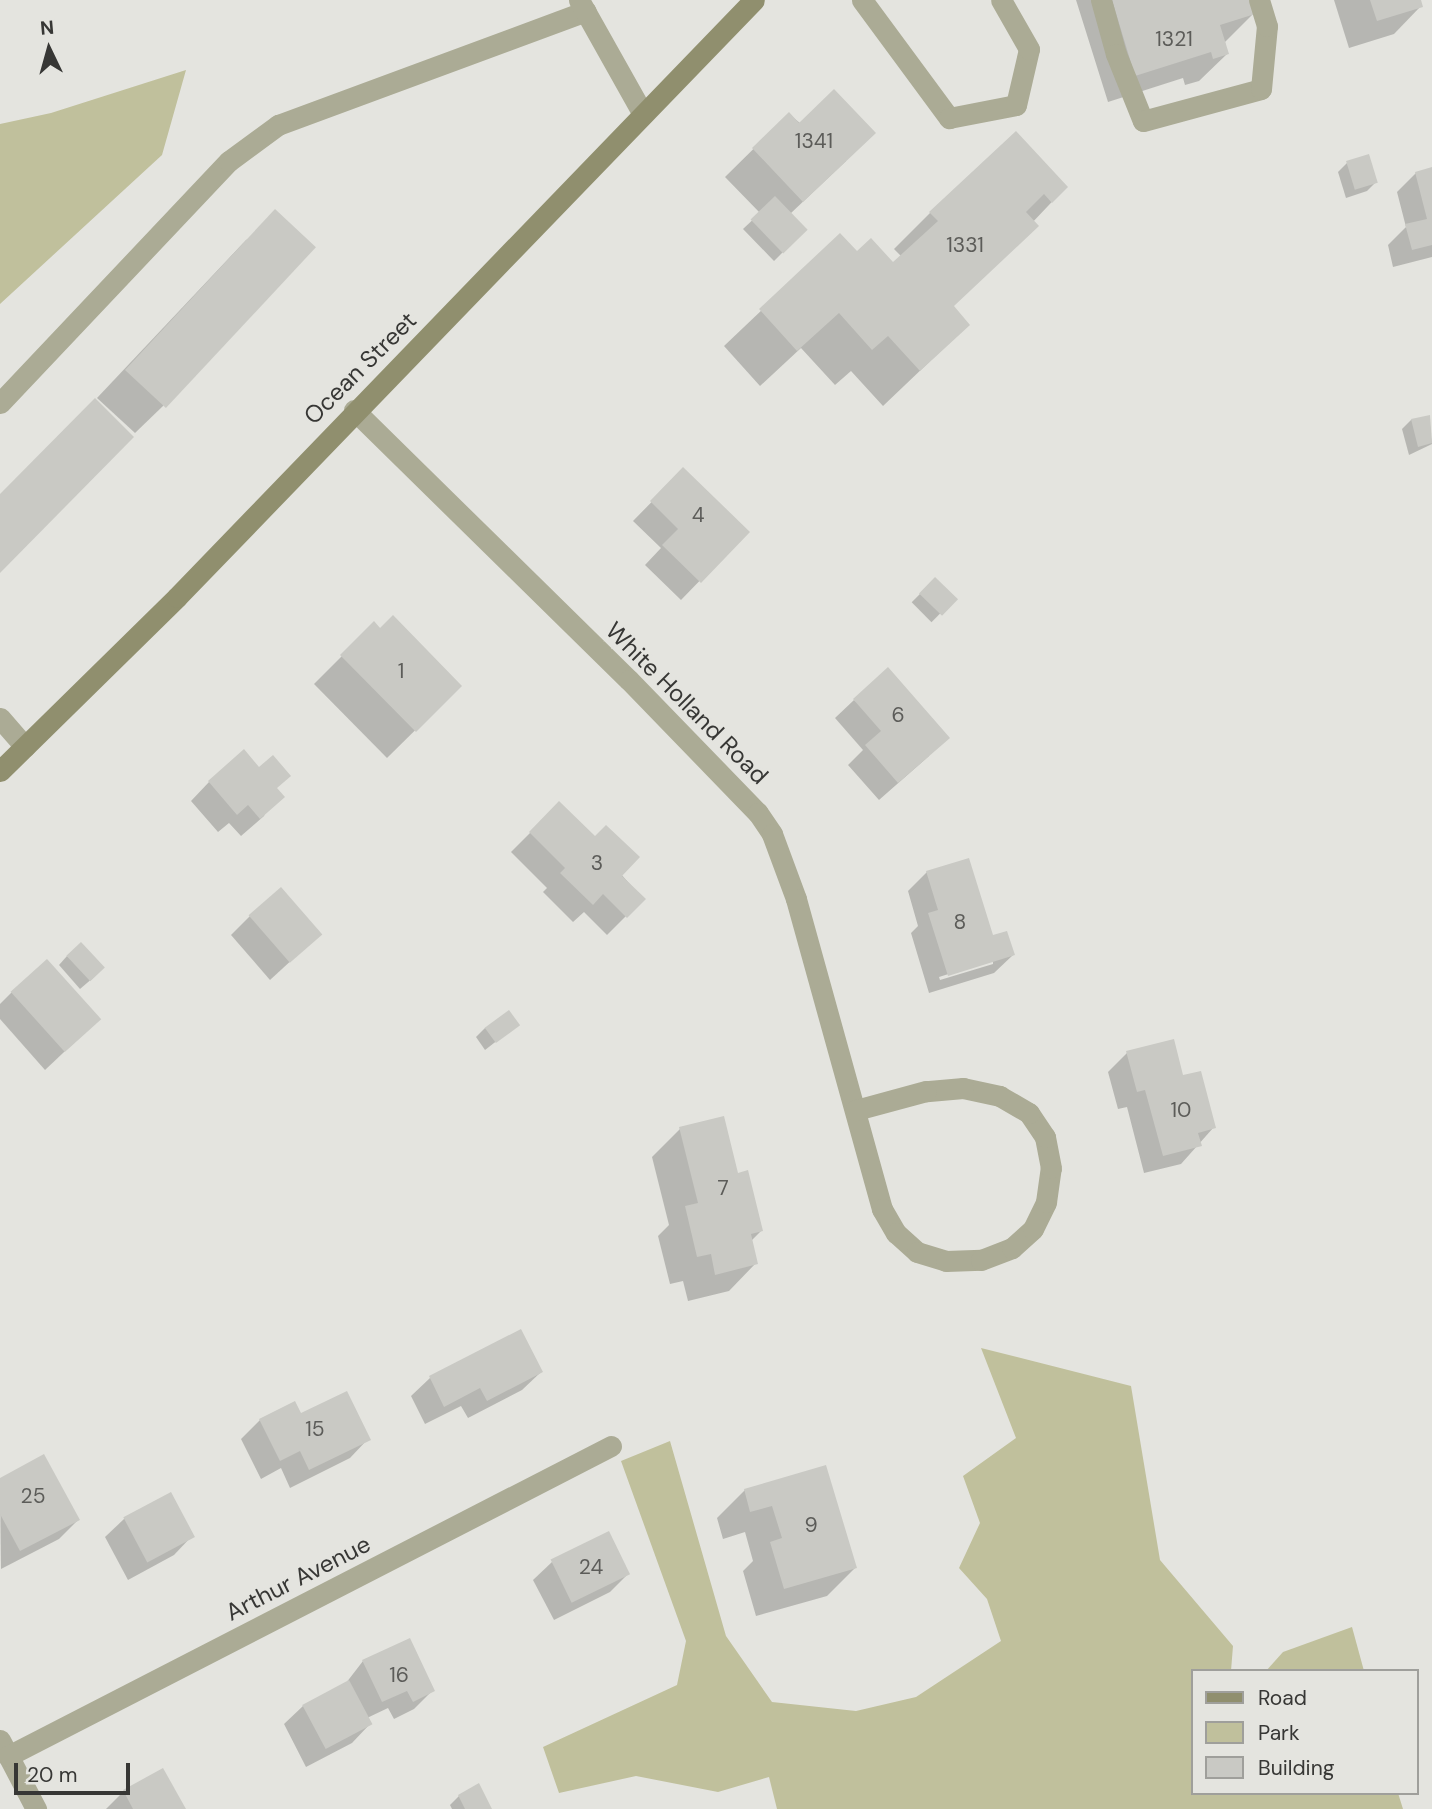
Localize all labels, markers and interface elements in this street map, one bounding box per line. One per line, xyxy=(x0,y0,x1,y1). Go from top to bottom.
north arrow xyxy=(14,14,84,84)
text: N xyxy=(39,15,55,41)
house number: 1321 xyxy=(1155,26,1193,52)
house number: 1341 xyxy=(795,128,833,154)
house number: 1331 xyxy=(946,232,984,258)
street label: Ocean Street xyxy=(298,306,422,430)
house number: 4 xyxy=(692,502,704,528)
street label: White Holland Road xyxy=(600,616,774,790)
house number: 1 xyxy=(398,658,404,684)
house number: 6 xyxy=(891,702,905,728)
house number: 3 xyxy=(591,850,603,876)
house number: 8 xyxy=(954,909,966,935)
house number: 10 xyxy=(1171,1097,1191,1123)
house number: 7 xyxy=(717,1175,729,1201)
house number: 15 xyxy=(305,1416,325,1442)
house number: 25 xyxy=(21,1483,45,1509)
house number: 9 xyxy=(804,1512,818,1538)
street label: Arthur Avenue xyxy=(221,1529,375,1627)
house number: 24 xyxy=(579,1554,603,1580)
house number: 16 xyxy=(389,1662,409,1688)
legend xyxy=(1190,1669,1418,1795)
text: Road xyxy=(1258,1684,1307,1712)
text: Park xyxy=(1258,1719,1299,1747)
scale bar xyxy=(18,1750,133,1794)
text: Building xyxy=(1258,1754,1334,1782)
text: 20 m xyxy=(27,1761,78,1789)

